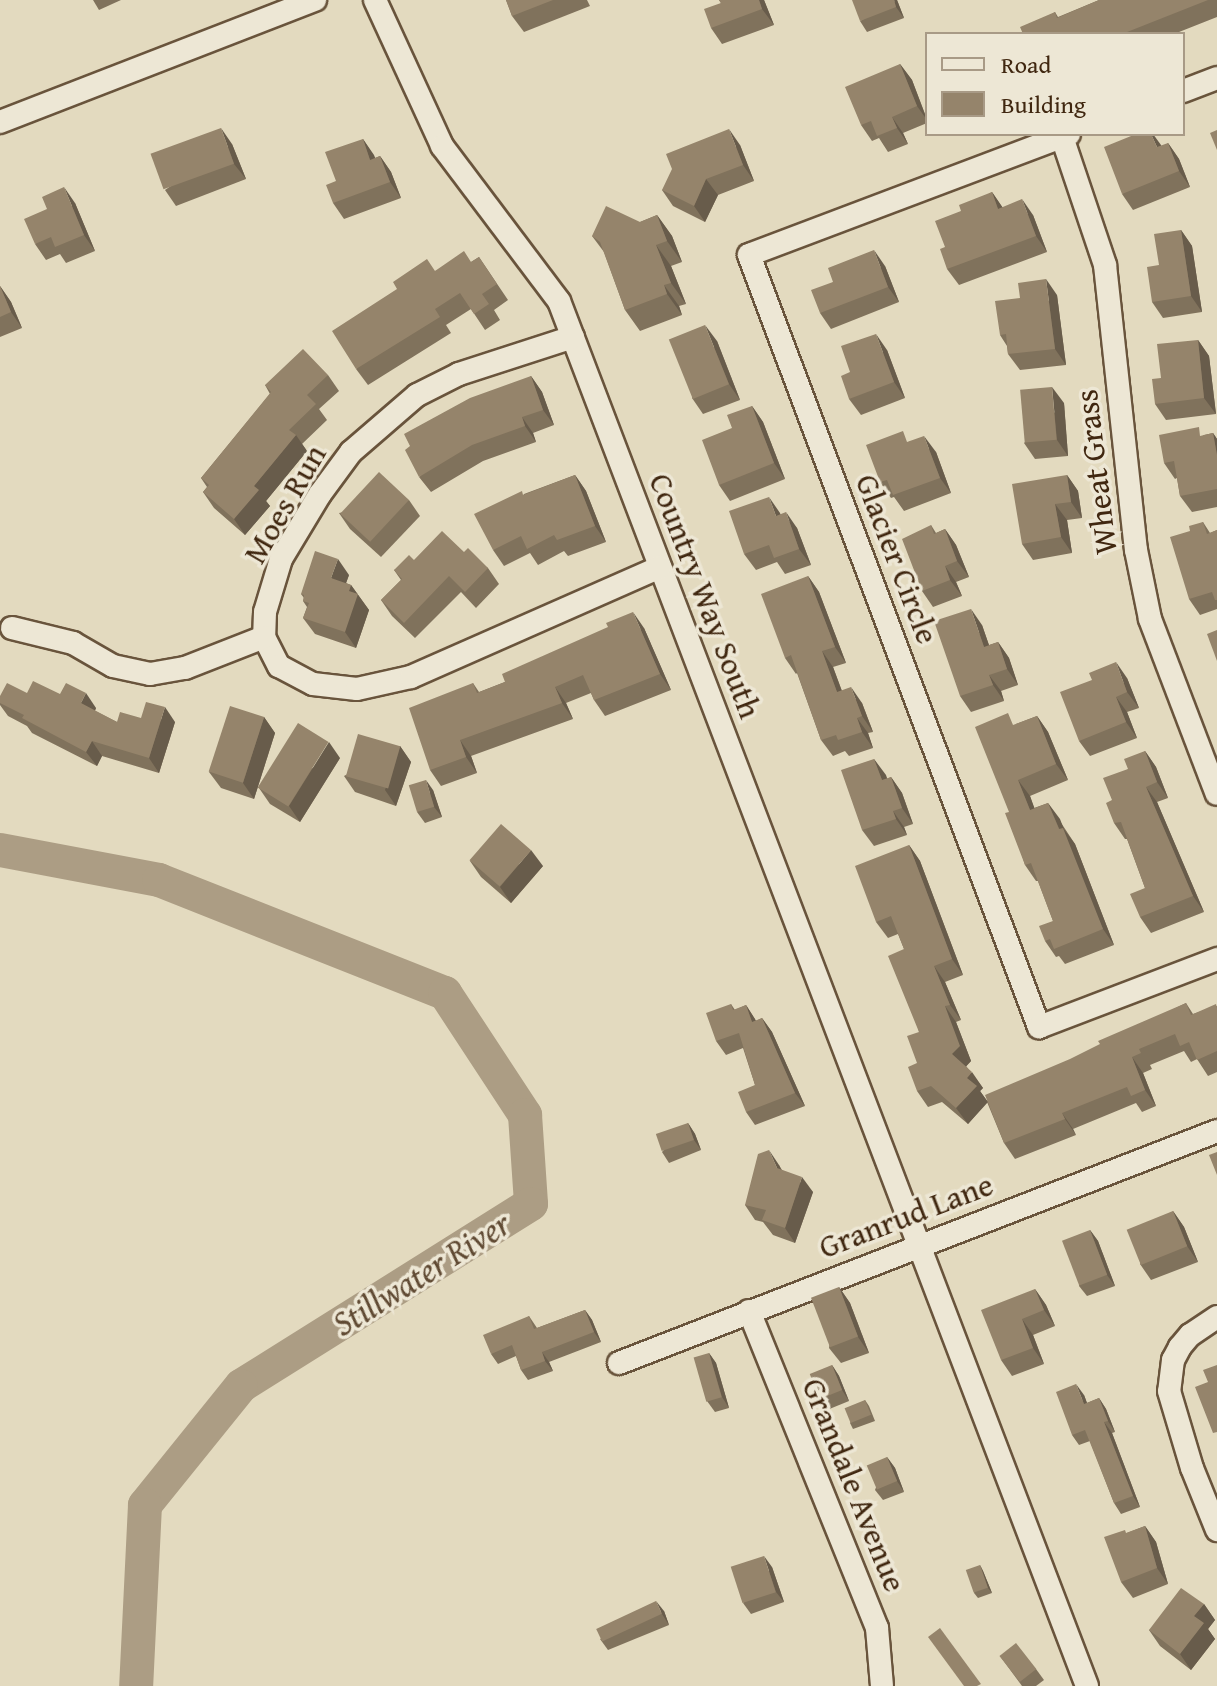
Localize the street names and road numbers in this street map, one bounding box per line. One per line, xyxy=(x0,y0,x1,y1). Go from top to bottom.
street label: Wheat Grass xyxy=(1067,387,1125,557)
street label: Moes Run xyxy=(236,438,334,570)
street label: Country Way South xyxy=(641,468,769,724)
street label: Glacier Circle xyxy=(847,469,947,649)
street label: Granrud Lane xyxy=(814,1165,998,1267)
street label: Grandale Avenue xyxy=(794,1373,914,1597)

